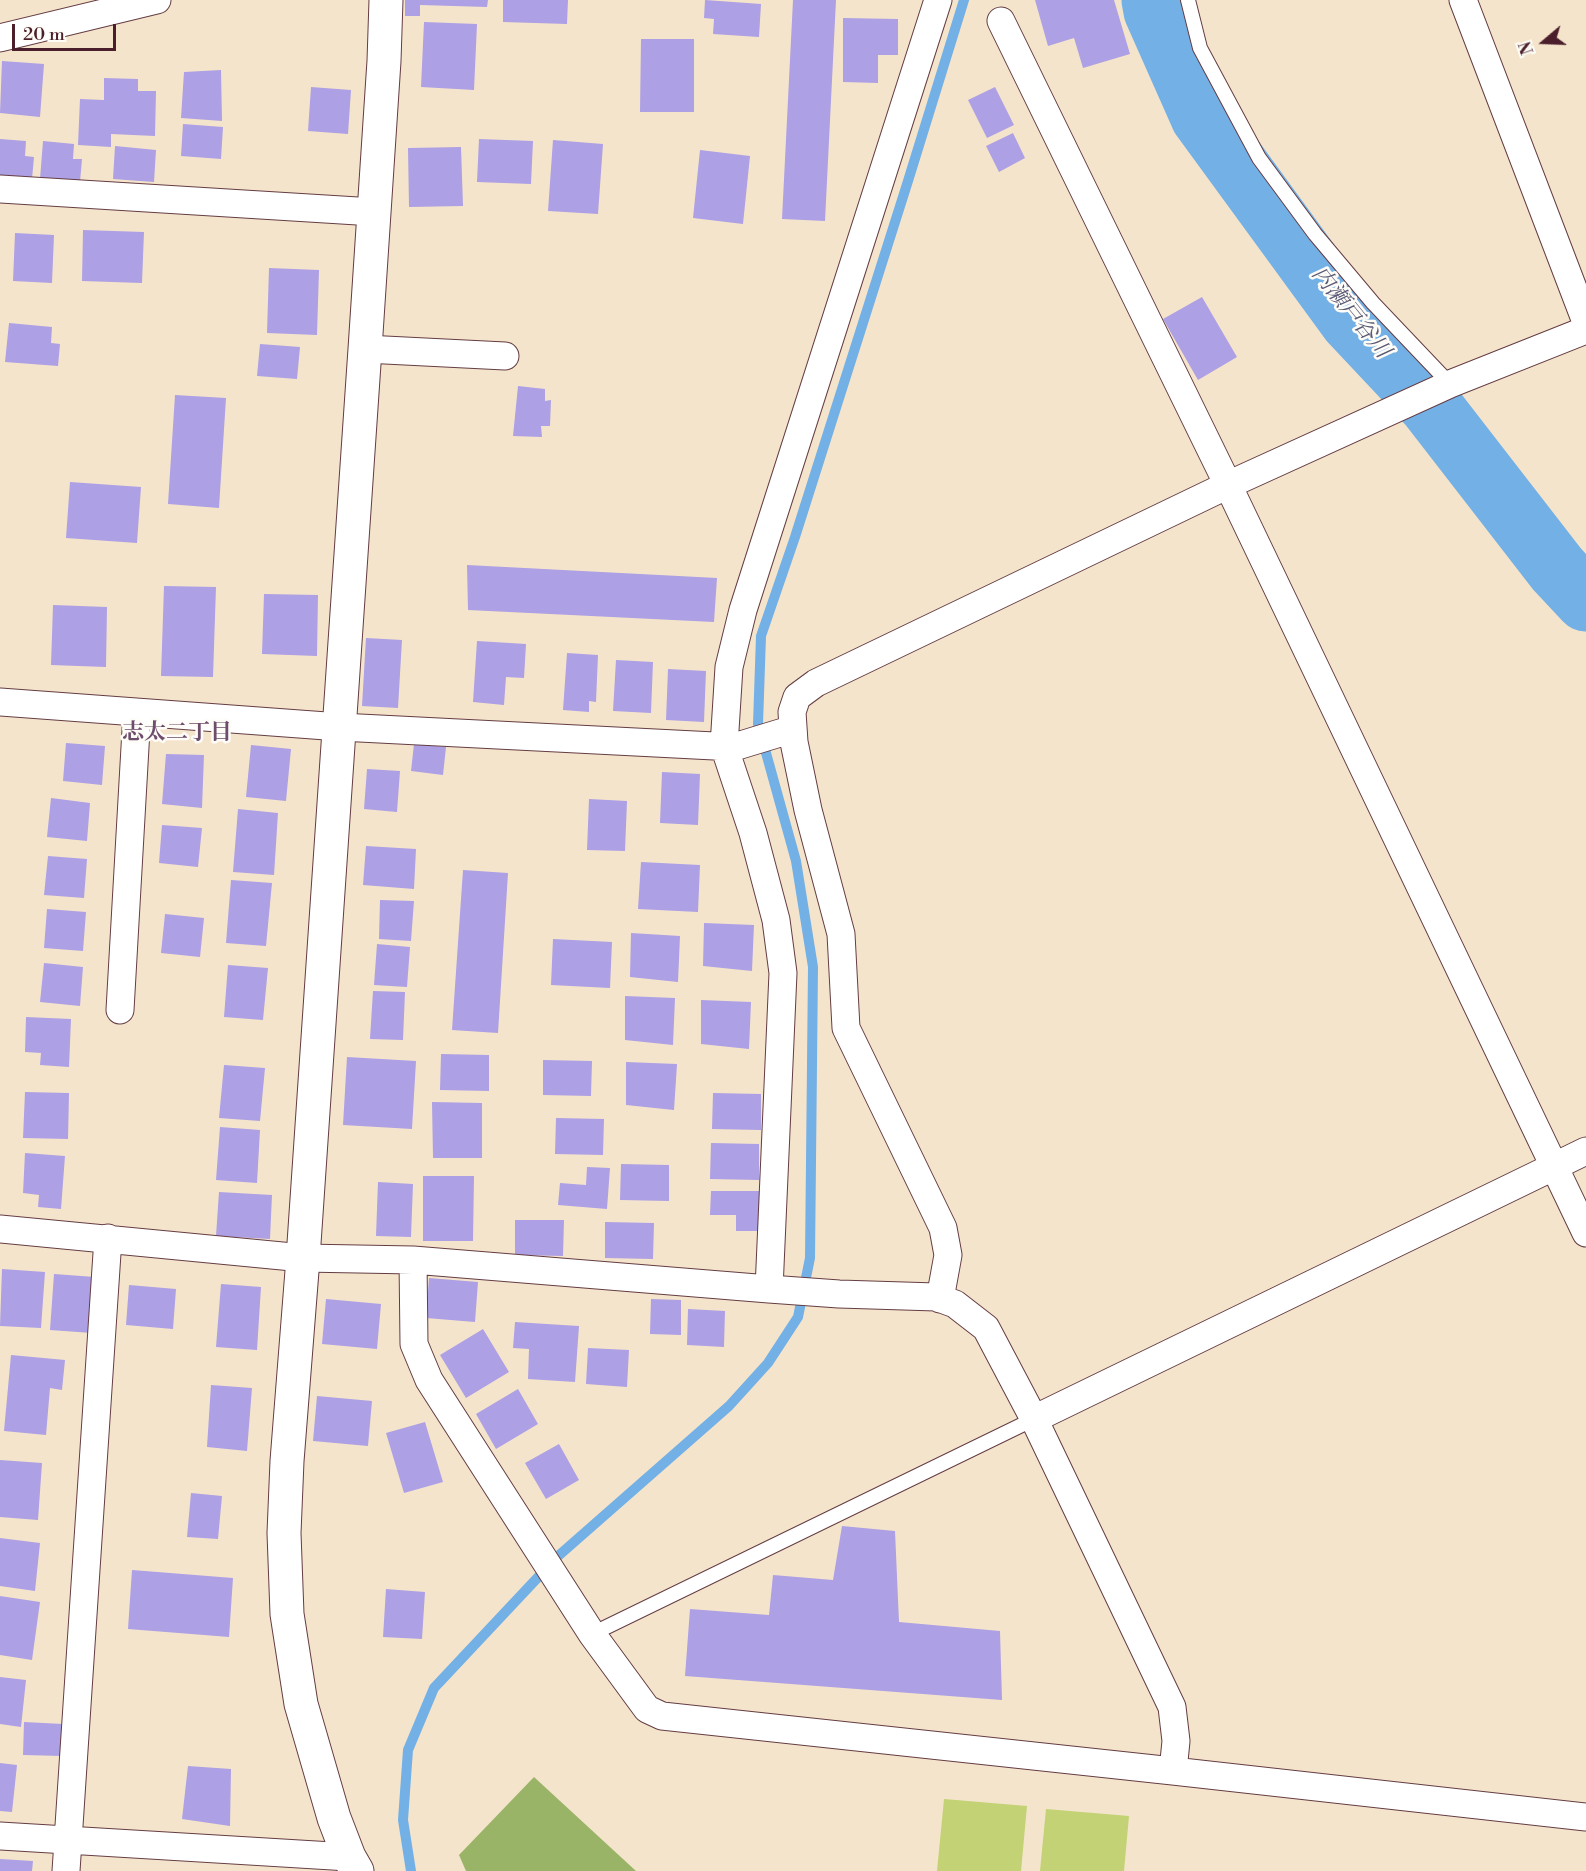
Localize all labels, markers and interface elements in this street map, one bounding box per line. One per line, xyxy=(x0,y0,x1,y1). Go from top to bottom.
scale bar xyxy=(15,12,118,50)
north arrow xyxy=(1514,12,1574,72)
text: 20 m xyxy=(23,23,65,46)
text: N xyxy=(1515,39,1538,57)
water label: 内瀬戸谷川 xyxy=(1305,262,1395,364)
district label: 志太二丁目 xyxy=(122,721,232,747)

